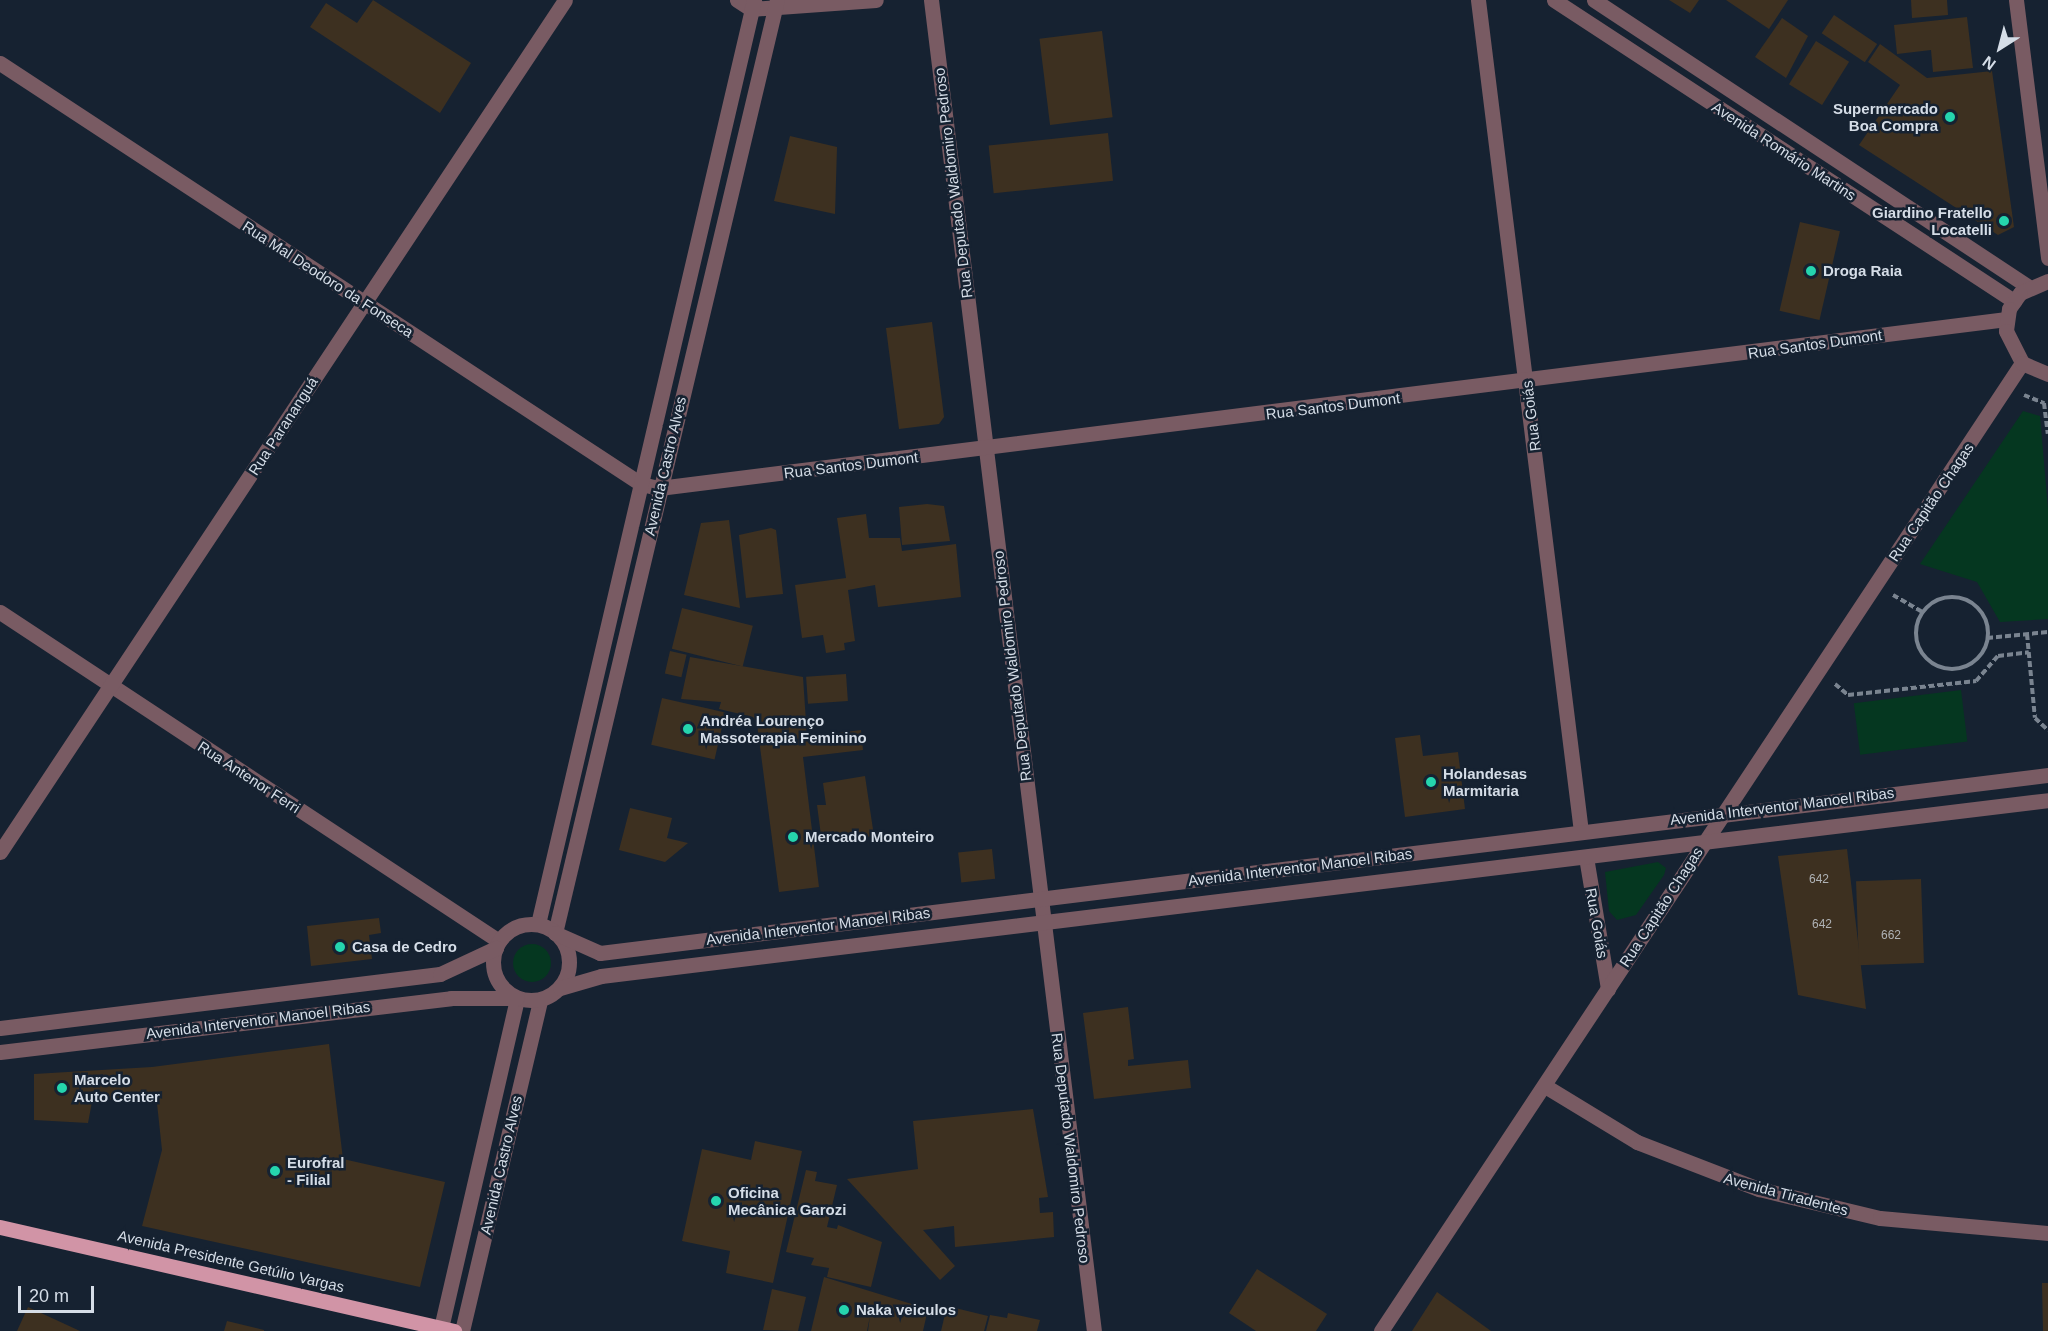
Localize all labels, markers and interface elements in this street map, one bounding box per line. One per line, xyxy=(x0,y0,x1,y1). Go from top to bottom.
north arrow xyxy=(1970,18,2030,78)
text: N xyxy=(1979,53,1999,73)
street label: Rua Deputado Waldomiro Pedroso xyxy=(930,67,976,299)
street label: Avenida Romário Martins xyxy=(1709,98,1859,204)
place label: Supermercado Boa Compra xyxy=(1833,99,1938,134)
marker: Supermercado Boa Compra xyxy=(1943,110,1957,124)
place label: Giardino Fratello Locatelli xyxy=(1872,203,1992,238)
marker: Giardino Fratello Locatelli xyxy=(1997,214,2011,228)
street label: Rua Mal Deodoro da Fonseca xyxy=(239,217,417,341)
place label: Droga Raia xyxy=(1823,262,1902,280)
marker: Droga Raia xyxy=(1804,264,1818,278)
street label: Rua Santos Dumont xyxy=(1747,326,1883,362)
street label: Rua Parananguá xyxy=(245,374,321,478)
street label: Rua Goiás xyxy=(1518,380,1544,452)
street label: Rua Santos Dumont xyxy=(1265,389,1401,423)
street label: Avenida Castro Alves xyxy=(640,394,690,538)
street label: Rua Capitão Chagas xyxy=(1885,439,1977,565)
street label: Rua Santos Dumont xyxy=(783,448,919,482)
street label: Rua Deputado Waldomiro Pedroso xyxy=(989,550,1035,782)
place label: Andréa Lourenço Massoterapia Feminino xyxy=(700,711,867,746)
marker: Andréa Lourenço Massoterapia Feminino xyxy=(681,722,695,736)
street label: Rua Antenor Ferri xyxy=(194,737,304,817)
place label: Holandesas Marmitaria xyxy=(1443,764,1527,799)
marker: Holandesas Marmitaria xyxy=(1424,775,1438,789)
street label: Avenida Interventor Manoel Ribas xyxy=(1669,783,1895,829)
place label: Mercado Monteiro xyxy=(805,828,934,846)
marker: Mercado Monteiro xyxy=(786,830,800,844)
street label: Avenida Interventor Manoel Ribas xyxy=(1187,844,1413,890)
street label: Rua Capitão Chagas xyxy=(1616,844,1706,970)
house number: 642 xyxy=(1809,873,1829,887)
street label: Rua Goiás xyxy=(1582,887,1612,959)
street label: Avenida Interventor Manoel Ribas xyxy=(705,903,931,949)
house number: 642 xyxy=(1812,918,1832,932)
house number: 662 xyxy=(1881,929,1901,943)
place label: Casa de Cedro xyxy=(352,938,457,956)
marker: Casa de Cedro xyxy=(333,940,347,954)
street label: Avenida Interventor Manoel Ribas xyxy=(145,997,371,1043)
street label: Rua Deputado Waldomiro Pedroso xyxy=(1048,1032,1094,1264)
place label: Marcelo Auto Center xyxy=(74,1070,160,1105)
marker: Marcelo Auto Center xyxy=(55,1081,69,1095)
street label: Avenida Castro Alves xyxy=(476,1093,526,1237)
place label: Eurofral - Filial xyxy=(287,1153,345,1188)
marker: Eurofral - Filial xyxy=(268,1164,282,1178)
street label: Avenida Tiradentes xyxy=(1722,1169,1850,1219)
place label: Oficina Mecânica Garozi xyxy=(728,1183,846,1218)
marker: Oficina Mecânica Garozi xyxy=(709,1194,723,1208)
street label: Avenida Presidente Getúlio Vargas xyxy=(116,1226,346,1296)
scale bar xyxy=(21,1274,98,1312)
text: 20 m xyxy=(29,1286,69,1306)
place label: Naka veiculos xyxy=(856,1301,956,1319)
marker: Naka veiculos xyxy=(837,1303,851,1317)

